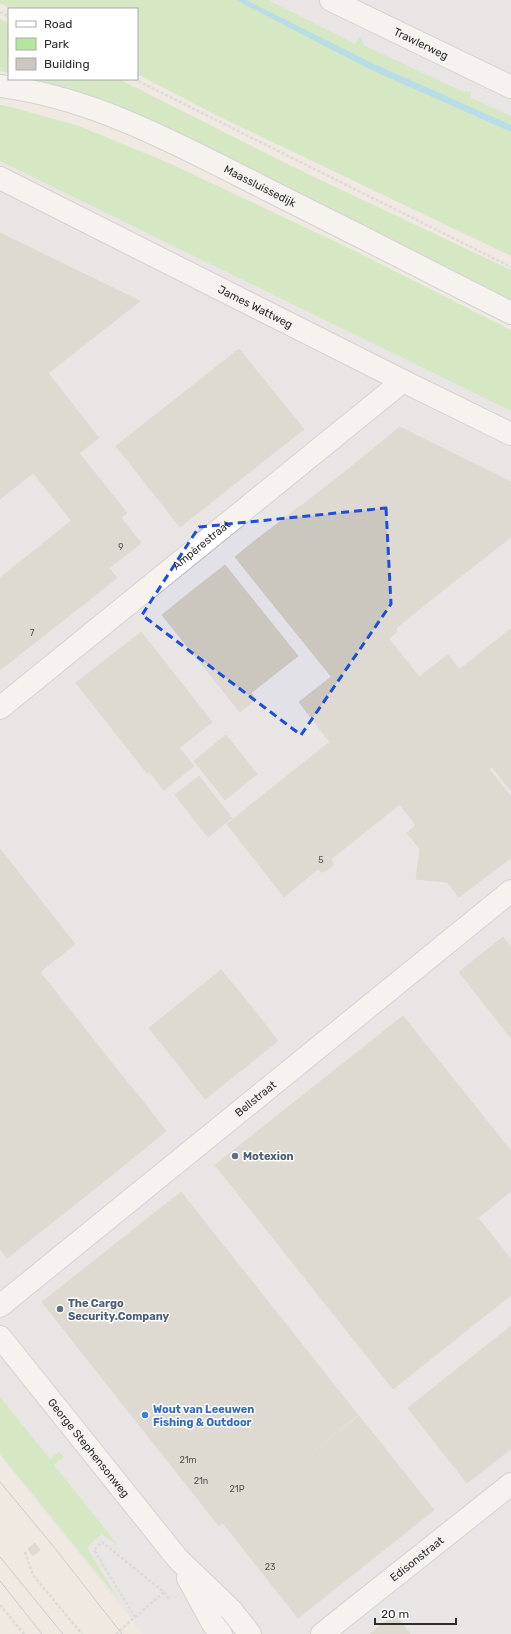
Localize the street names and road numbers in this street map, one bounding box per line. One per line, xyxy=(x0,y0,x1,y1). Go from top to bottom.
street label: Trawlerweg xyxy=(391,25,450,63)
street label: Maassluissedijk xyxy=(222,163,298,210)
street label: James Wattweg xyxy=(216,283,295,331)
street label: Ampèrestraat xyxy=(170,517,233,572)
street label: Bellstraat xyxy=(232,1078,279,1120)
street label: George Stephensonweg xyxy=(45,1396,132,1500)
street label: Edisonstraat xyxy=(388,1533,447,1584)

